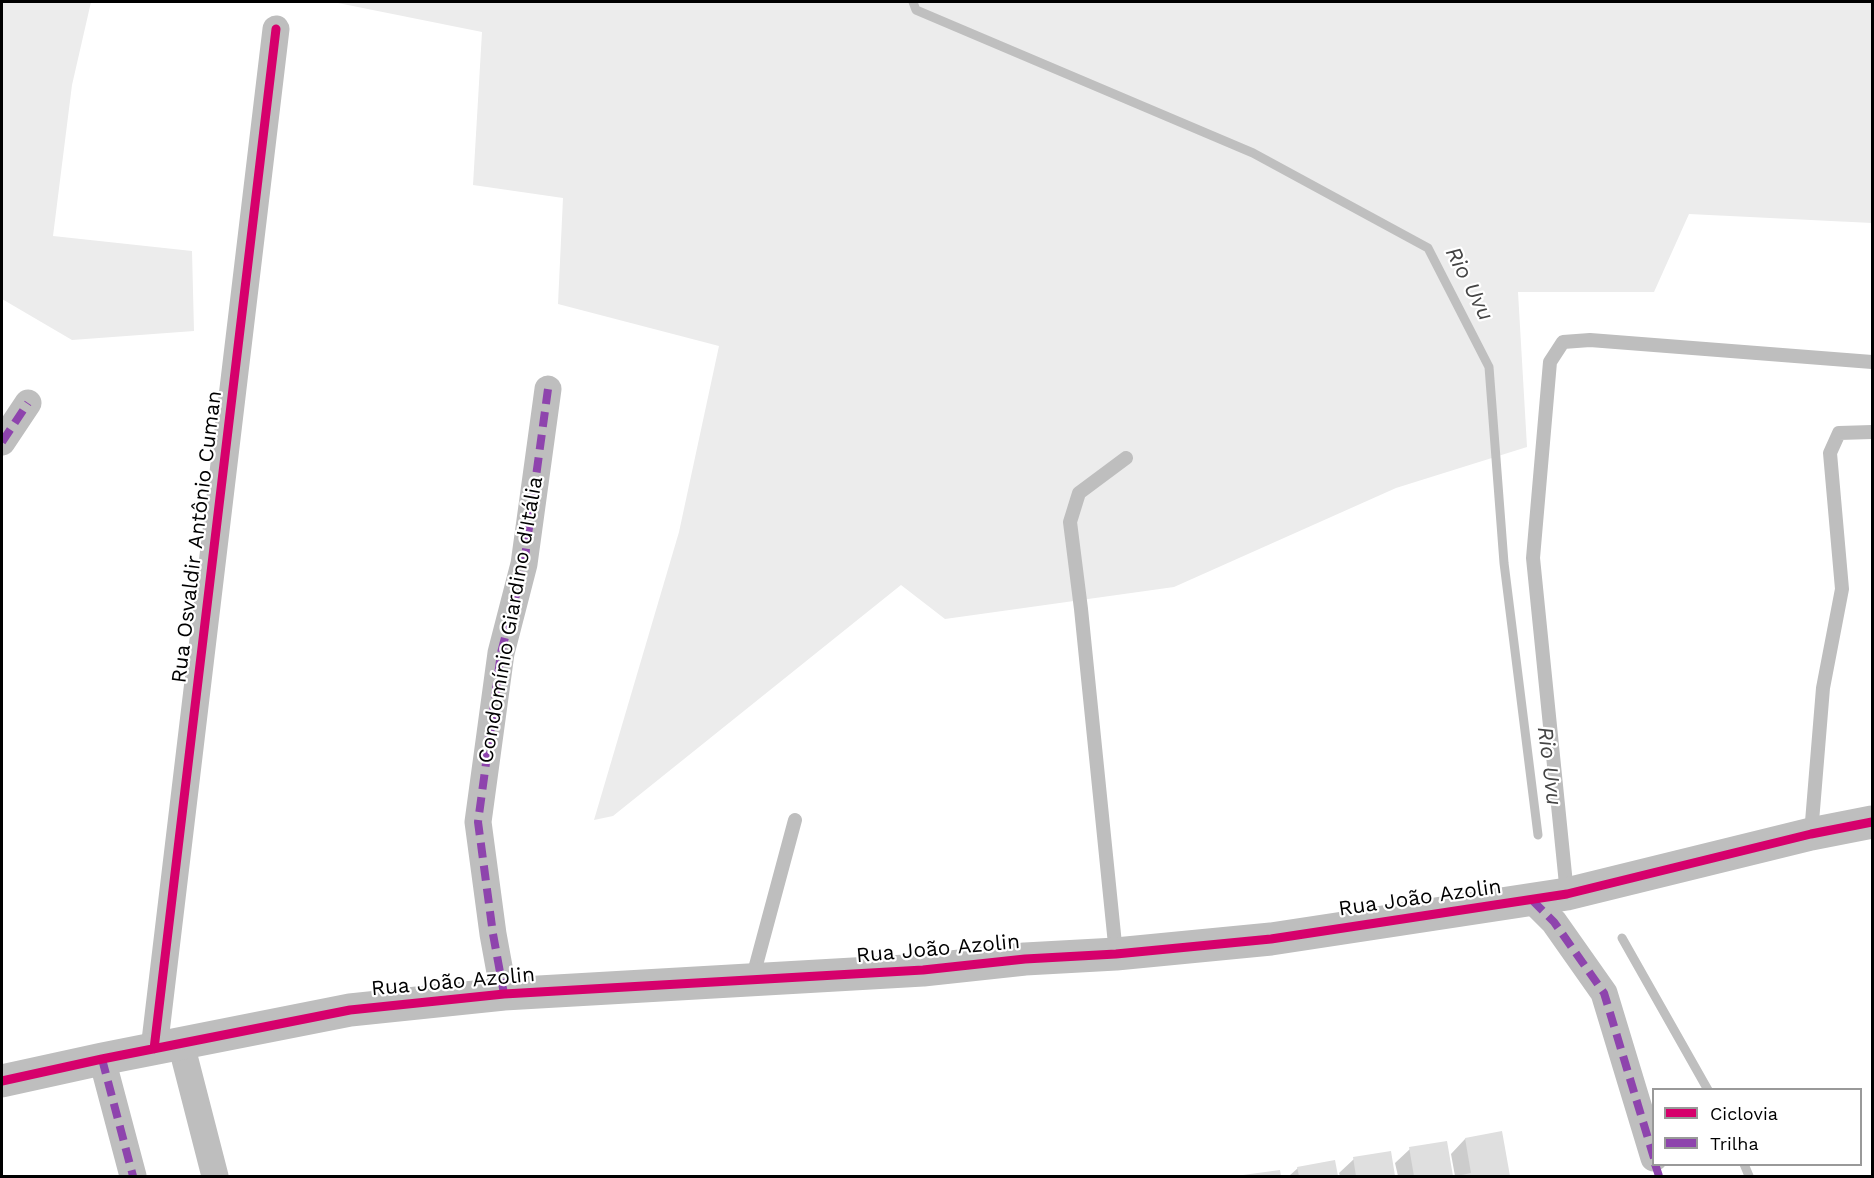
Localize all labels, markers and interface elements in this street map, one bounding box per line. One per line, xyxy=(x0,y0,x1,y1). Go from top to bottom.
water label: Rio Uvu xyxy=(1439,243,1499,325)
street label: Rua Osvaldir Antônio Cuman xyxy=(167,389,227,685)
street label: Condomínio Giardino d'Itália xyxy=(473,475,549,765)
water label: Rio Uvu xyxy=(1531,725,1567,807)
street label: Rua João Azolin xyxy=(1337,874,1503,922)
street label: Rua João Azolin xyxy=(855,929,1021,969)
street label: Rua João Azolin xyxy=(370,962,536,1002)
legend xyxy=(1652,1088,1862,1166)
text: Ciclovia xyxy=(1710,1103,1778,1124)
text: Trilha xyxy=(1710,1133,1759,1154)

